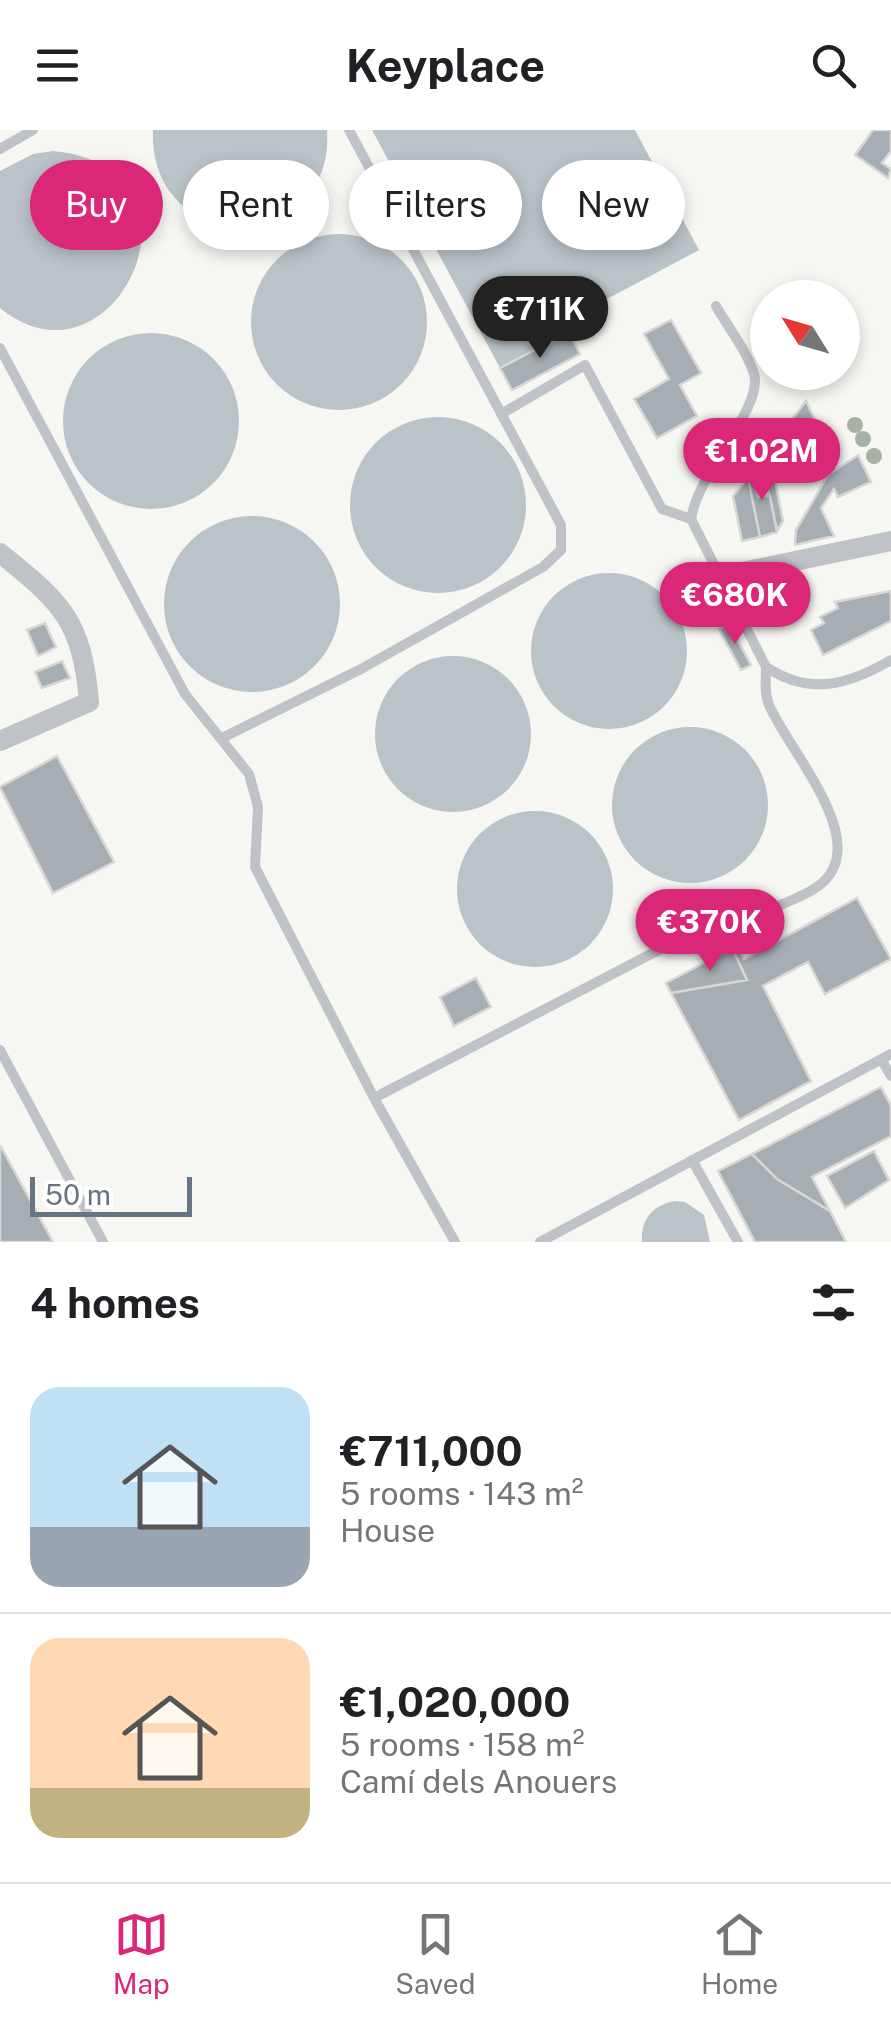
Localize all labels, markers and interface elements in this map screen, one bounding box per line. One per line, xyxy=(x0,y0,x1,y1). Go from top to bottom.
icon: menu xyxy=(30,38,85,93)
icon: search xyxy=(806,38,861,93)
text: Keyplace xyxy=(346,39,545,92)
chip: Buy xyxy=(30,160,163,250)
chip: Rent xyxy=(183,160,329,250)
chip: Filters xyxy=(349,160,522,250)
chip: New xyxy=(542,160,685,250)
pin: €711K xyxy=(470,276,610,361)
north arrow xyxy=(750,280,860,390)
map controls xyxy=(750,280,860,390)
text: €711K xyxy=(494,290,586,327)
pin: €1.02M xyxy=(681,418,843,503)
text: €1.02M xyxy=(705,432,819,469)
pin: €680K xyxy=(665,562,805,647)
text: €680K xyxy=(682,576,788,613)
pin: €370K xyxy=(640,889,780,974)
text: €370K xyxy=(658,903,762,940)
scale bar xyxy=(30,1172,192,1216)
text: 50 m xyxy=(45,1178,111,1211)
icon: filters xyxy=(806,1275,861,1330)
text: 4 homes xyxy=(30,1278,200,1327)
text: €711,000 xyxy=(340,1426,523,1475)
icon: home xyxy=(110,1427,230,1547)
text: 5 rooms · 143 m² xyxy=(340,1475,584,1512)
text: House xyxy=(340,1512,435,1549)
text: €1,020,000 xyxy=(340,1677,570,1726)
icon: home xyxy=(110,1678,230,1798)
text: 5 rooms · 158 m² xyxy=(340,1726,584,1763)
text: Camí dels Anouers xyxy=(340,1763,617,1800)
tab: Map xyxy=(113,1907,170,2000)
tab: Saved xyxy=(395,1907,475,2000)
tab: Home xyxy=(701,1907,778,2000)

